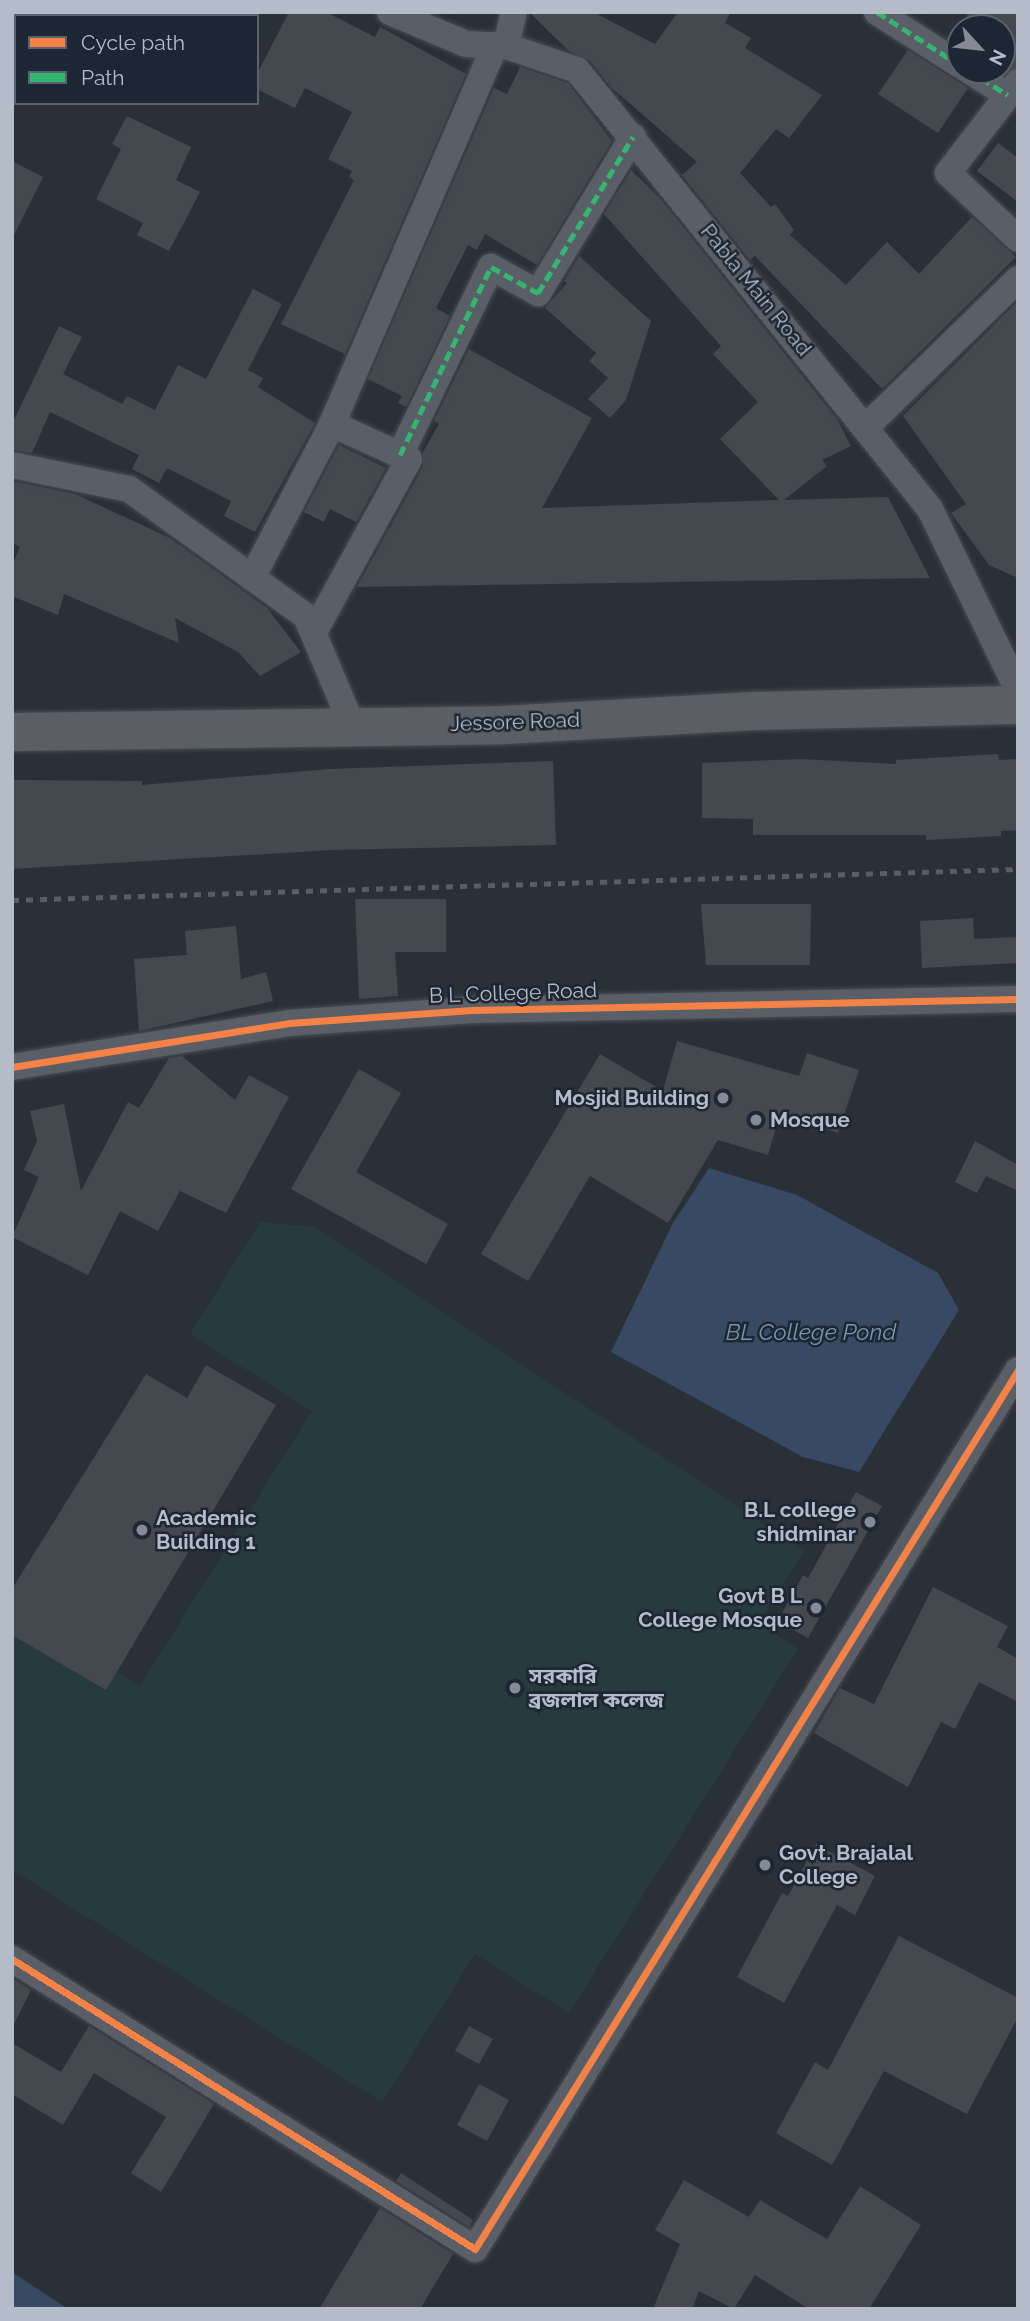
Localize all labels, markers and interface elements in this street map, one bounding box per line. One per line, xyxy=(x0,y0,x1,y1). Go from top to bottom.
legend xyxy=(14,14,259,105)
north arrow xyxy=(946,14,1016,84)
text: Cycle path xyxy=(81,30,185,55)
text: N xyxy=(985,46,1011,69)
text: Path xyxy=(81,65,125,90)
street label: Pabla Main Road xyxy=(695,219,817,361)
street label: Jessore Road xyxy=(450,707,580,737)
street label: B L College Road xyxy=(428,977,598,1009)
place label: Mosjid Building xyxy=(554,1085,709,1111)
marker: Mosjid Building xyxy=(715,1090,731,1106)
place label: Mosque xyxy=(770,1107,850,1133)
marker: Mosque xyxy=(748,1112,764,1128)
water label: BL College Pond xyxy=(725,1318,897,1346)
place label: B.L college shidminar xyxy=(743,1497,856,1547)
place label: Academic Building 1 xyxy=(156,1505,257,1555)
marker: B.L college shidminar xyxy=(862,1514,878,1530)
marker: Academic Building 1 xyxy=(134,1522,150,1538)
place label: Govt B L College Mosque xyxy=(638,1583,802,1633)
marker: Govt B L College Mosque xyxy=(808,1600,824,1616)
place label: সরকারি ব্রজলাল কলেজ xyxy=(529,1663,664,1713)
marker: সরকারি ব্রজলাল কলেজ xyxy=(507,1680,523,1696)
place label: Govt. Brajalal College xyxy=(779,1840,913,1890)
marker: Govt. Brajalal College xyxy=(757,1857,773,1873)

